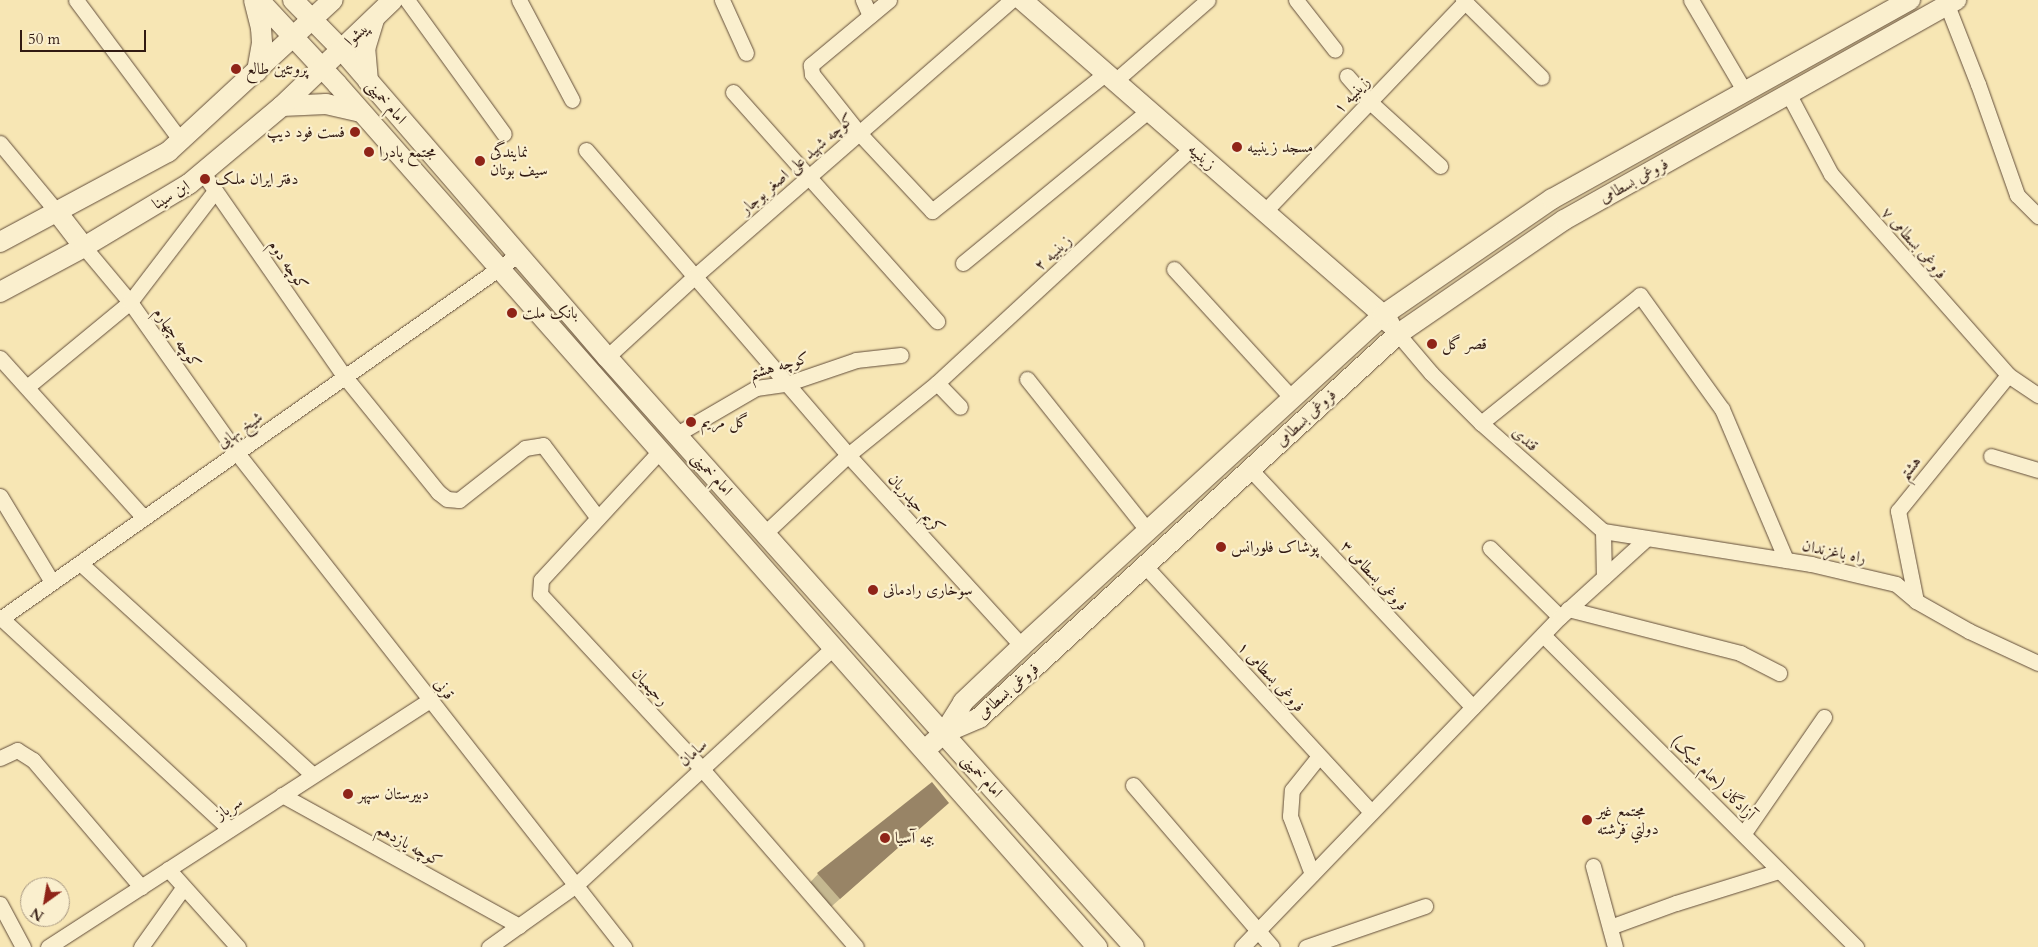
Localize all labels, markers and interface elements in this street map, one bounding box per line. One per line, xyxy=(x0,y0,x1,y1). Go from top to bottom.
street label: پیشوا xyxy=(341,18,373,50)
scale bar xyxy=(22,20,149,52)
text: 50 m xyxy=(28,29,60,49)
place label: پروتئین طالع xyxy=(246,59,308,79)
marker: پروتئین طالع xyxy=(230,63,242,75)
street label: زینبیه ۱ xyxy=(1330,72,1374,118)
street label: امام خمینی xyxy=(362,76,410,128)
street label: کوچه شهید علی اصغر بوجار xyxy=(736,109,858,219)
place label: فست فود دیپ xyxy=(267,122,345,142)
marker: فست فود دیپ xyxy=(349,126,361,138)
place label: مسجد زینبیه xyxy=(1247,137,1313,157)
street label: زینبیه xyxy=(1184,140,1220,174)
marker: مسجد زینبیه xyxy=(1231,141,1243,153)
place label: مجتمع پادرا xyxy=(379,142,436,162)
place label: نمایندگی سیف بوتان xyxy=(490,142,548,180)
marker: مجتمع پادرا xyxy=(363,146,375,158)
street label: فروغی بسطامی xyxy=(1596,154,1672,208)
marker: نمایندگی سیف بوتان xyxy=(474,155,486,167)
place label: دفتر ایران ملک xyxy=(215,169,298,189)
marker: دفتر ایران ملک xyxy=(199,173,211,185)
street label: ابن سینا xyxy=(149,176,193,214)
street label: فروغی بسطامی ۷ xyxy=(1877,203,1951,283)
street label: زینبیه ۲ xyxy=(1030,231,1076,275)
street label: کوچه دوم xyxy=(264,236,312,294)
place label: بانک ملت xyxy=(522,303,578,323)
street label: کوچه چهارم xyxy=(149,304,205,372)
marker: بانک ملت xyxy=(506,307,518,319)
place label: قصر گل xyxy=(1442,334,1487,354)
marker: قصر گل xyxy=(1426,338,1438,350)
street label: کوچه هشتم xyxy=(747,348,811,384)
street label: فروغی بسطامی xyxy=(1272,385,1340,451)
street label: شیخ بهایی xyxy=(213,407,267,453)
place label: گل مریم xyxy=(701,412,748,432)
marker: گل مریم xyxy=(685,416,697,428)
street label: قندی xyxy=(1508,422,1542,456)
street label: امام خمینی xyxy=(687,448,737,500)
street label: هشتم xyxy=(1895,452,1925,484)
street label: کریم حیدریان xyxy=(884,470,948,538)
street label: راه باغزندان xyxy=(1800,536,1868,568)
place label: پوشاک فلورانس xyxy=(1231,537,1318,557)
street label: فروغی بسطامی ۳ xyxy=(1337,537,1411,615)
marker: پوشاک فلورانس xyxy=(1215,541,1227,553)
place label: سوخاری رادمانی xyxy=(883,580,973,600)
marker: سوخاری رادمانی xyxy=(867,584,879,596)
street label: فروغی بسطامی ۱ xyxy=(1234,638,1308,716)
street label: فروغی بسطامی xyxy=(973,659,1043,723)
street label: رحیمیان xyxy=(628,664,672,710)
street label: قرنی xyxy=(430,674,458,704)
street label: آزادگان (حمام شیک) xyxy=(1667,732,1759,824)
street label: سامان xyxy=(675,735,711,771)
street label: امام خمینی xyxy=(957,750,1007,802)
place label: دبیرستان سپهر xyxy=(358,784,429,804)
marker: دبیرستان سپهر xyxy=(342,788,354,800)
street label: سرباز xyxy=(212,792,246,824)
place label: مجتمع غير دولتي فرشته xyxy=(1597,801,1659,839)
marker: مجتمع غير دولتي فرشته xyxy=(1581,814,1593,826)
street label: کوچه یازدهم xyxy=(373,819,445,871)
place label: بیمه آسیا xyxy=(895,828,934,848)
marker: بیمه آسیا xyxy=(879,832,891,844)
north arrow xyxy=(20,877,70,927)
text: N xyxy=(27,903,48,926)

